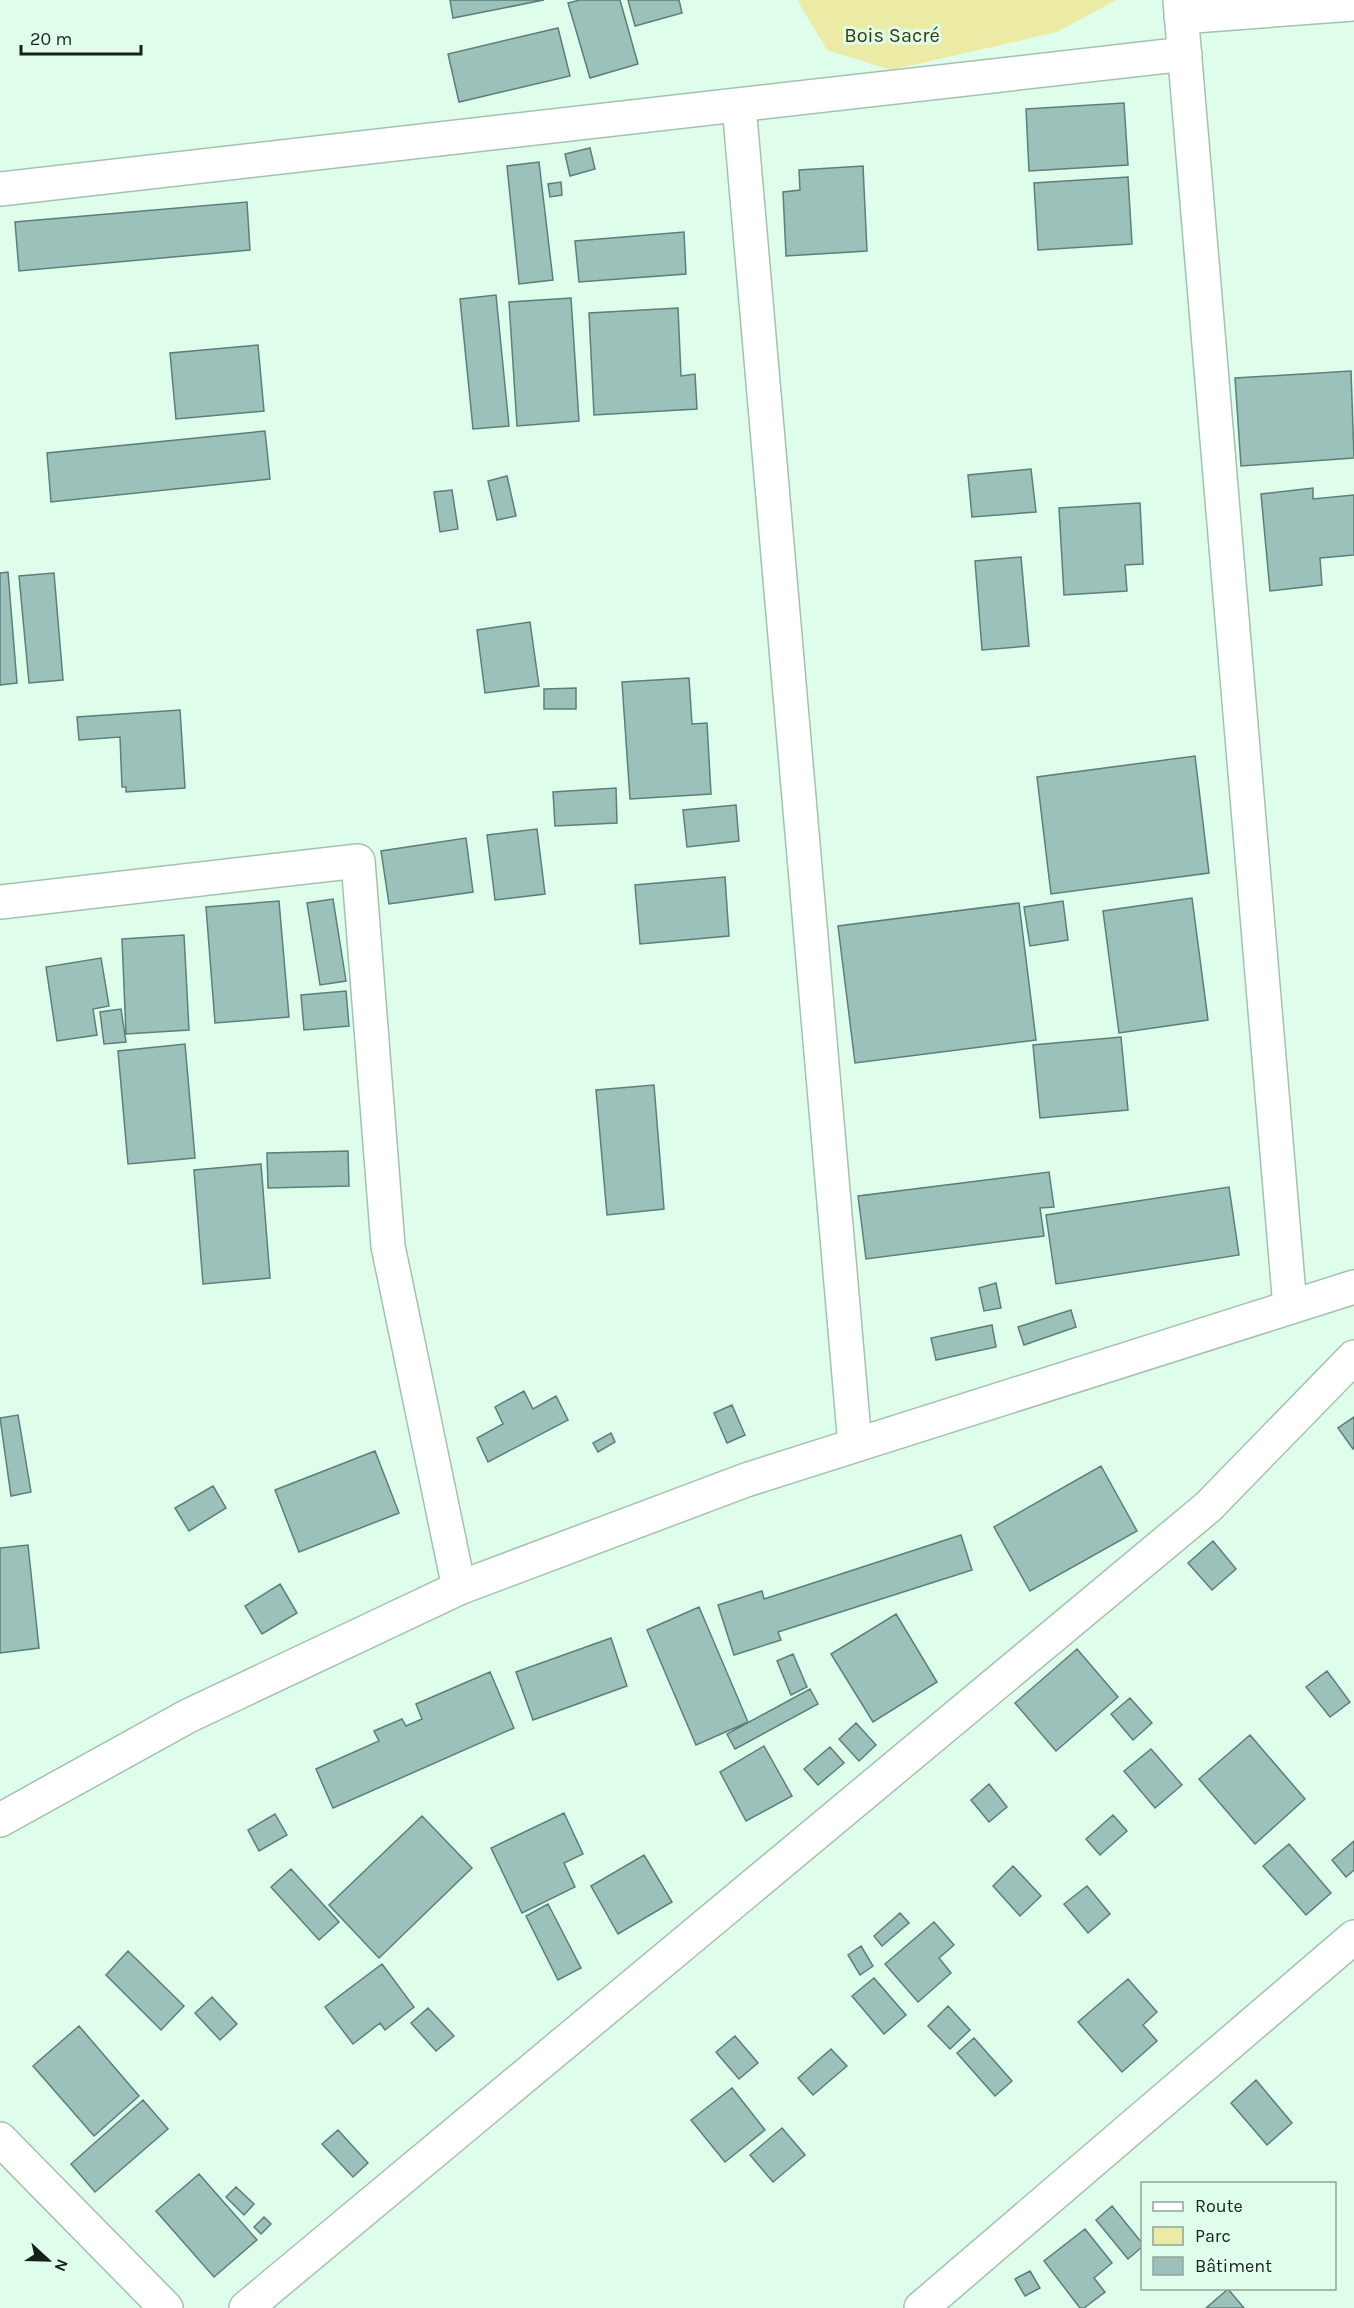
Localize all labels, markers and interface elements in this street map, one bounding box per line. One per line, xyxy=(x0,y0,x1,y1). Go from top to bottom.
scale bar xyxy=(21,18,141,56)
park label: Bois Sacré xyxy=(844,24,940,47)
text: 20 m xyxy=(30,28,72,50)
legend xyxy=(1141,2182,1336,2290)
text: Route xyxy=(1195,2195,1243,2217)
text: Parc xyxy=(1195,2225,1231,2247)
north arrow xyxy=(18,2230,78,2290)
text: Bâtiment xyxy=(1195,2255,1272,2277)
text: N xyxy=(50,2257,72,2274)

